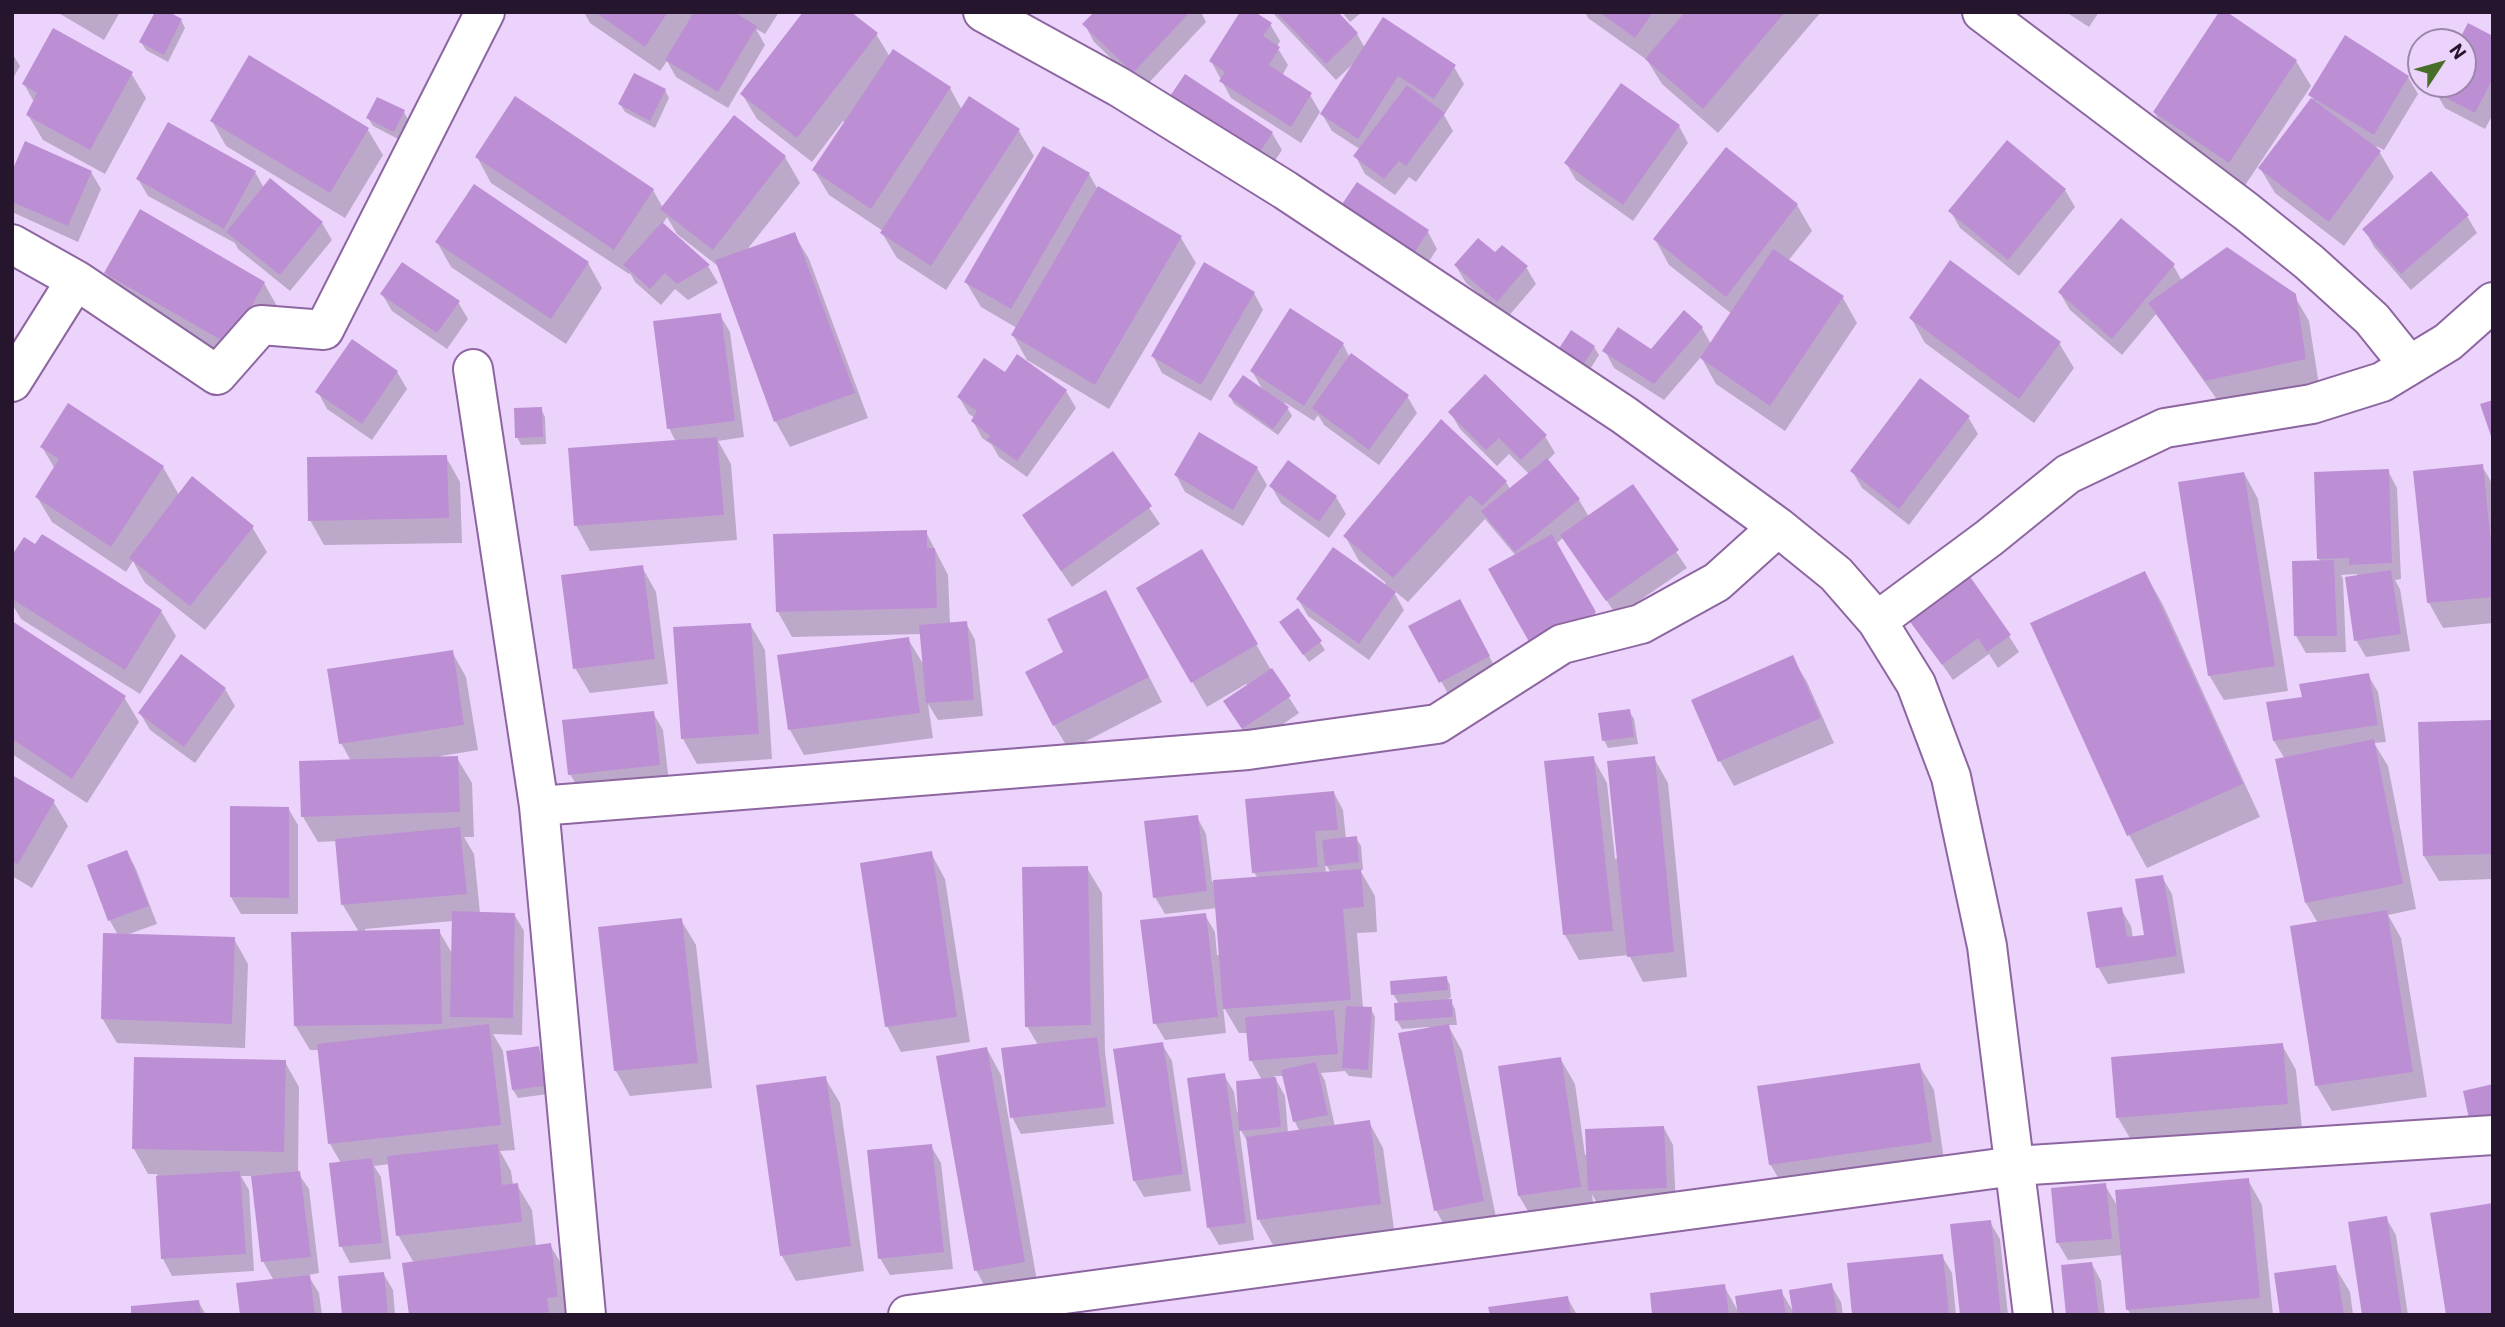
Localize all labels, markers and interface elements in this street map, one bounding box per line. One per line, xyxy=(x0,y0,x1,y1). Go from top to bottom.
north arrow xyxy=(2407,28,2477,98)
text: N xyxy=(2445,39,2471,64)

